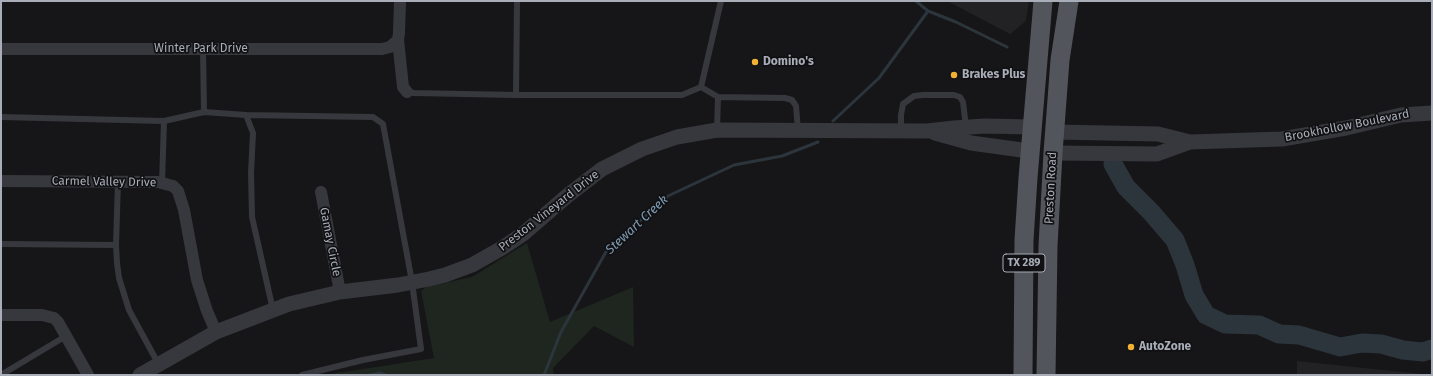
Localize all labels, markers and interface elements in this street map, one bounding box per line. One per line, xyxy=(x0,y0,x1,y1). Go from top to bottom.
street label: Winter Park Drive xyxy=(154,42,248,56)
place label: Domino's xyxy=(763,55,814,69)
marker: Domino's xyxy=(750,57,760,67)
place label: Brakes Plus xyxy=(962,68,1025,82)
marker: Brakes Plus xyxy=(949,70,959,80)
street label: Brookhollow Boulevard xyxy=(1284,107,1410,145)
street label: Preston Road xyxy=(1042,152,1060,224)
street label: Preston Vineyard Drive xyxy=(496,167,602,255)
street label: Carmel Valley Drive xyxy=(52,174,156,190)
water label: Stewart Creek xyxy=(603,192,671,258)
street label: Gamay Circle xyxy=(316,206,344,278)
road number: TX 289 xyxy=(1003,254,1045,272)
place label: AutoZone xyxy=(1139,340,1191,354)
marker: AutoZone xyxy=(1126,342,1136,352)

